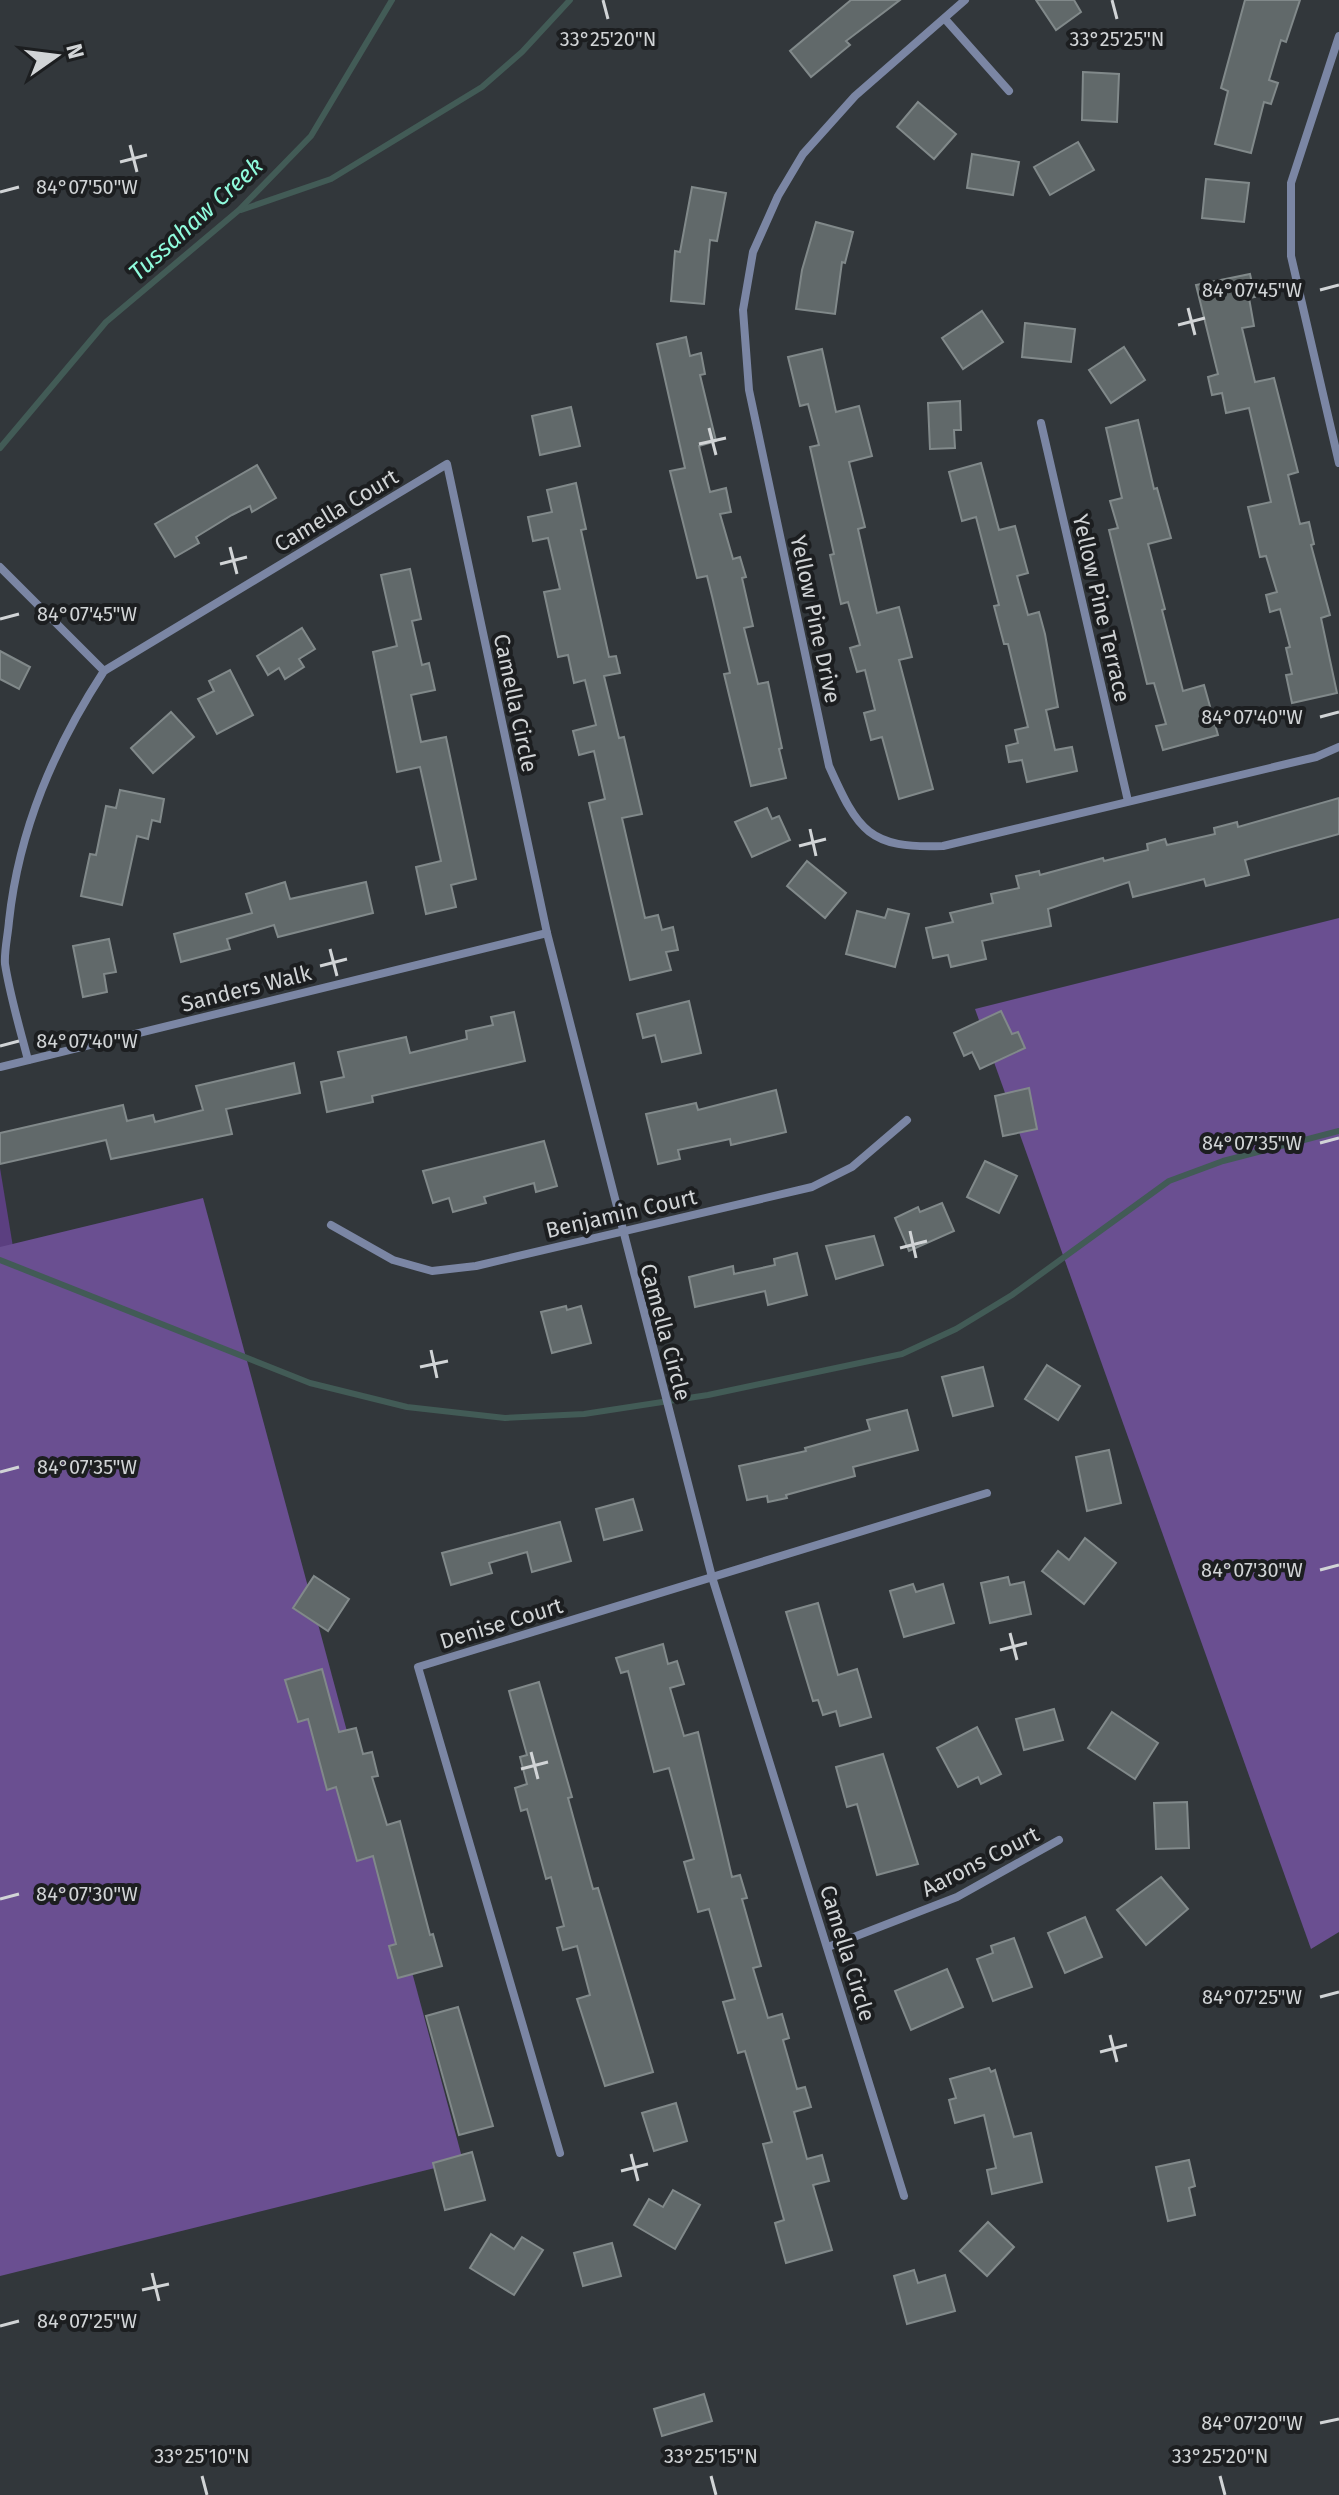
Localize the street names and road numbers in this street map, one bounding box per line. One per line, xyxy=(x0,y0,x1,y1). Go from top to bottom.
street label: Camella Court xyxy=(270,463,403,558)
street label: Yellow Pine Terrace xyxy=(1067,511,1136,705)
street label: Yellow Pine Drive xyxy=(784,533,847,706)
street label: Camella Circle xyxy=(488,631,543,775)
street label: Sanders Walk xyxy=(178,959,315,1018)
street label: Benjamin Court xyxy=(543,1183,699,1244)
street label: Camella Circle xyxy=(634,1261,697,1404)
street label: Denise Court xyxy=(436,1592,566,1655)
street label: Aarons Court xyxy=(917,1820,1044,1903)
street label: Camella Circle xyxy=(814,1882,881,2024)

